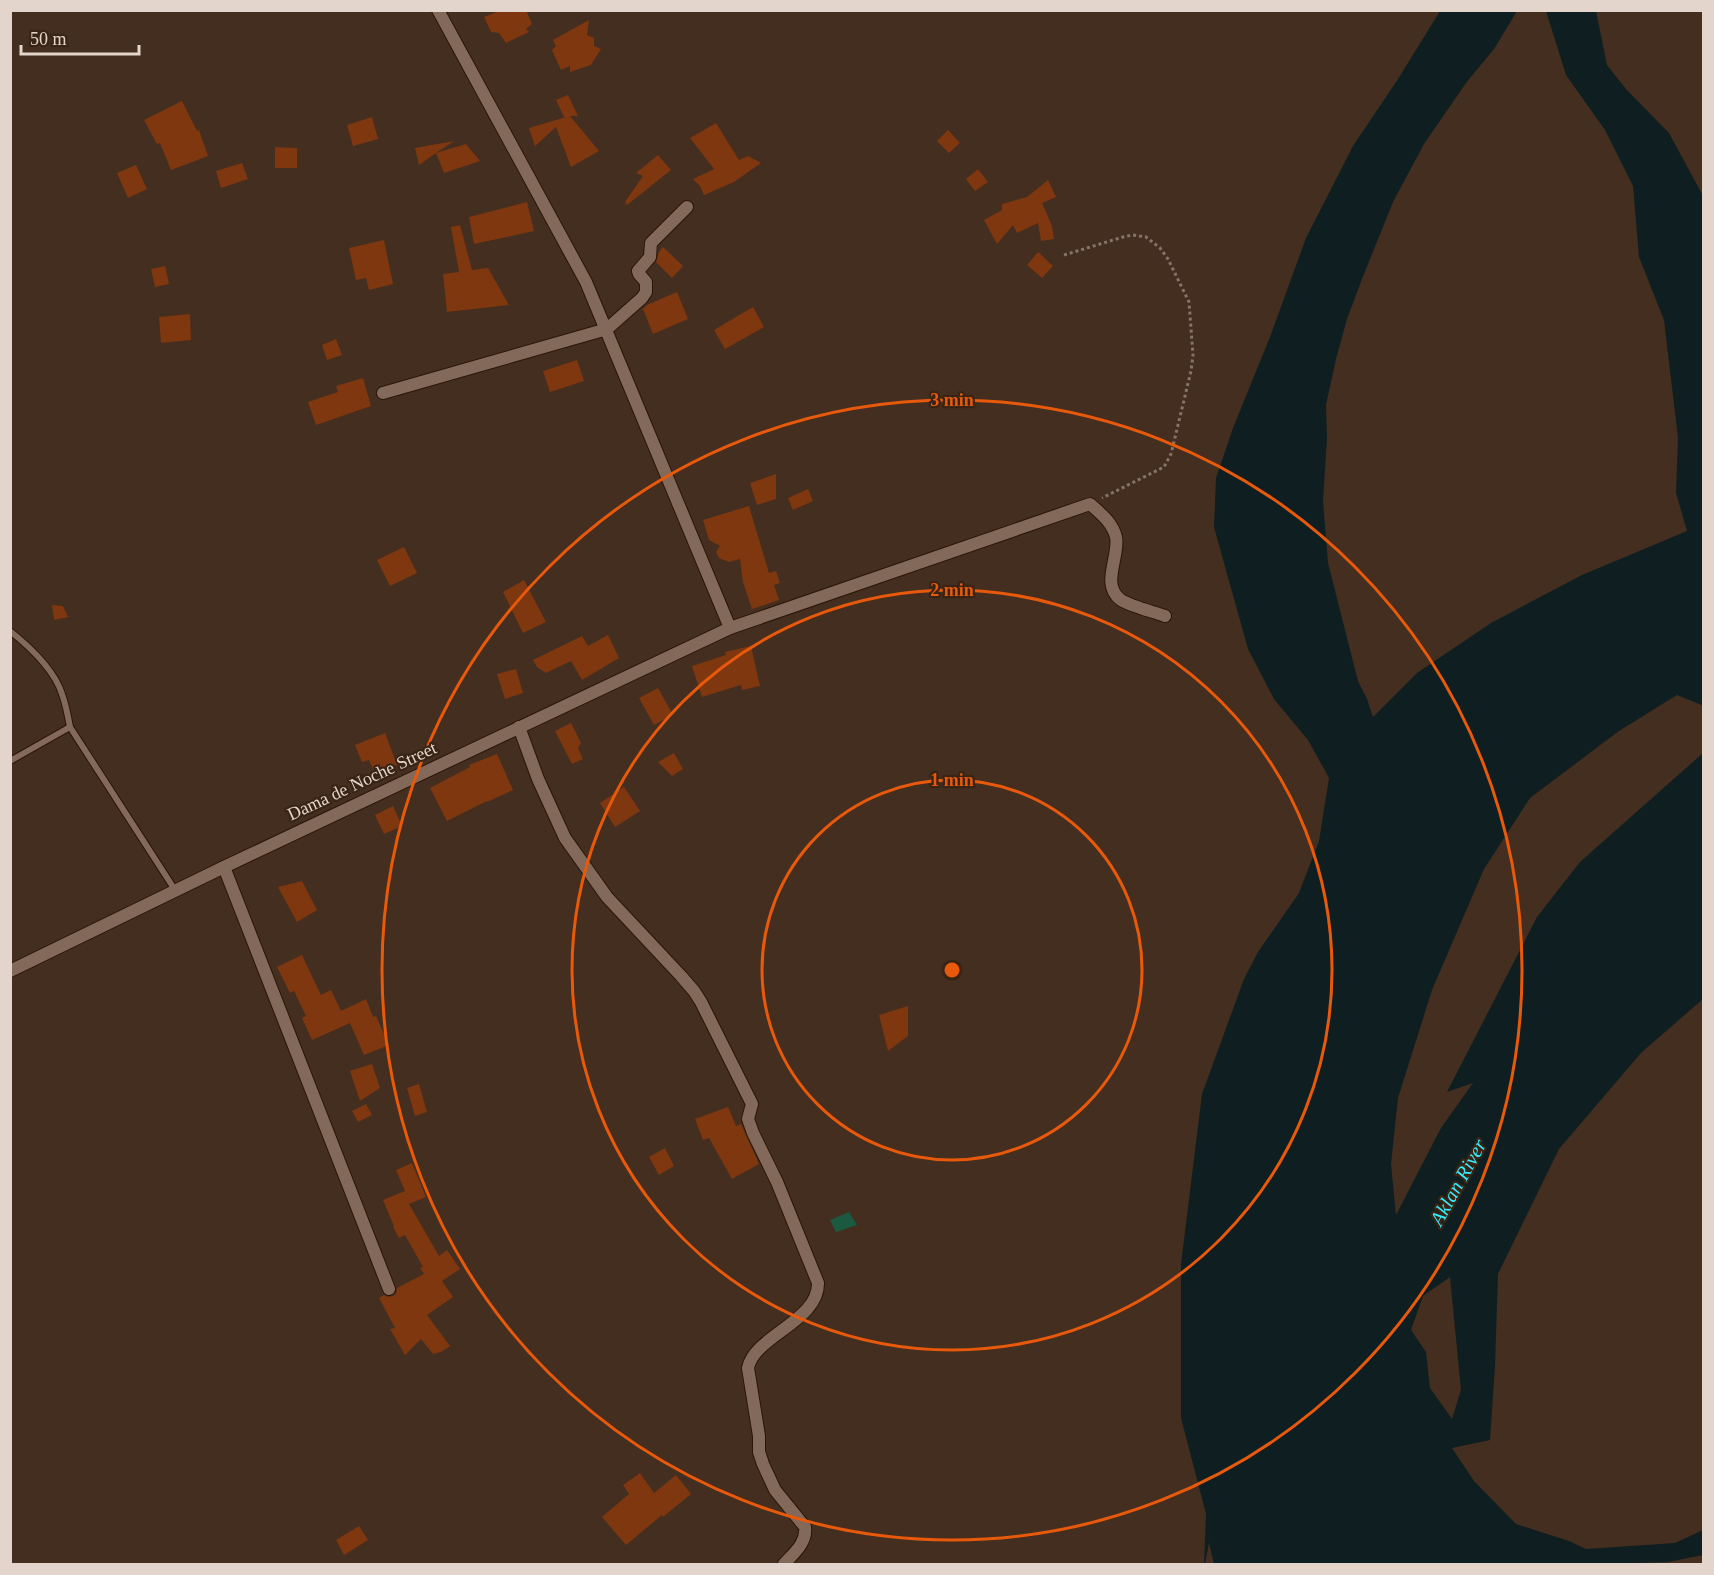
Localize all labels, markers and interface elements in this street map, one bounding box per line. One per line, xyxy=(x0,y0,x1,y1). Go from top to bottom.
scale bar xyxy=(21,18,140,56)
text: 50 m xyxy=(30,29,67,49)
text: 3 min xyxy=(930,390,974,410)
text: 2 min xyxy=(930,580,974,600)
street label: Dama de Noche Street xyxy=(284,738,440,824)
text: 1 min xyxy=(930,770,974,790)
centre of rings xyxy=(942,960,962,980)
water label: Aklan River xyxy=(1424,1135,1491,1231)

